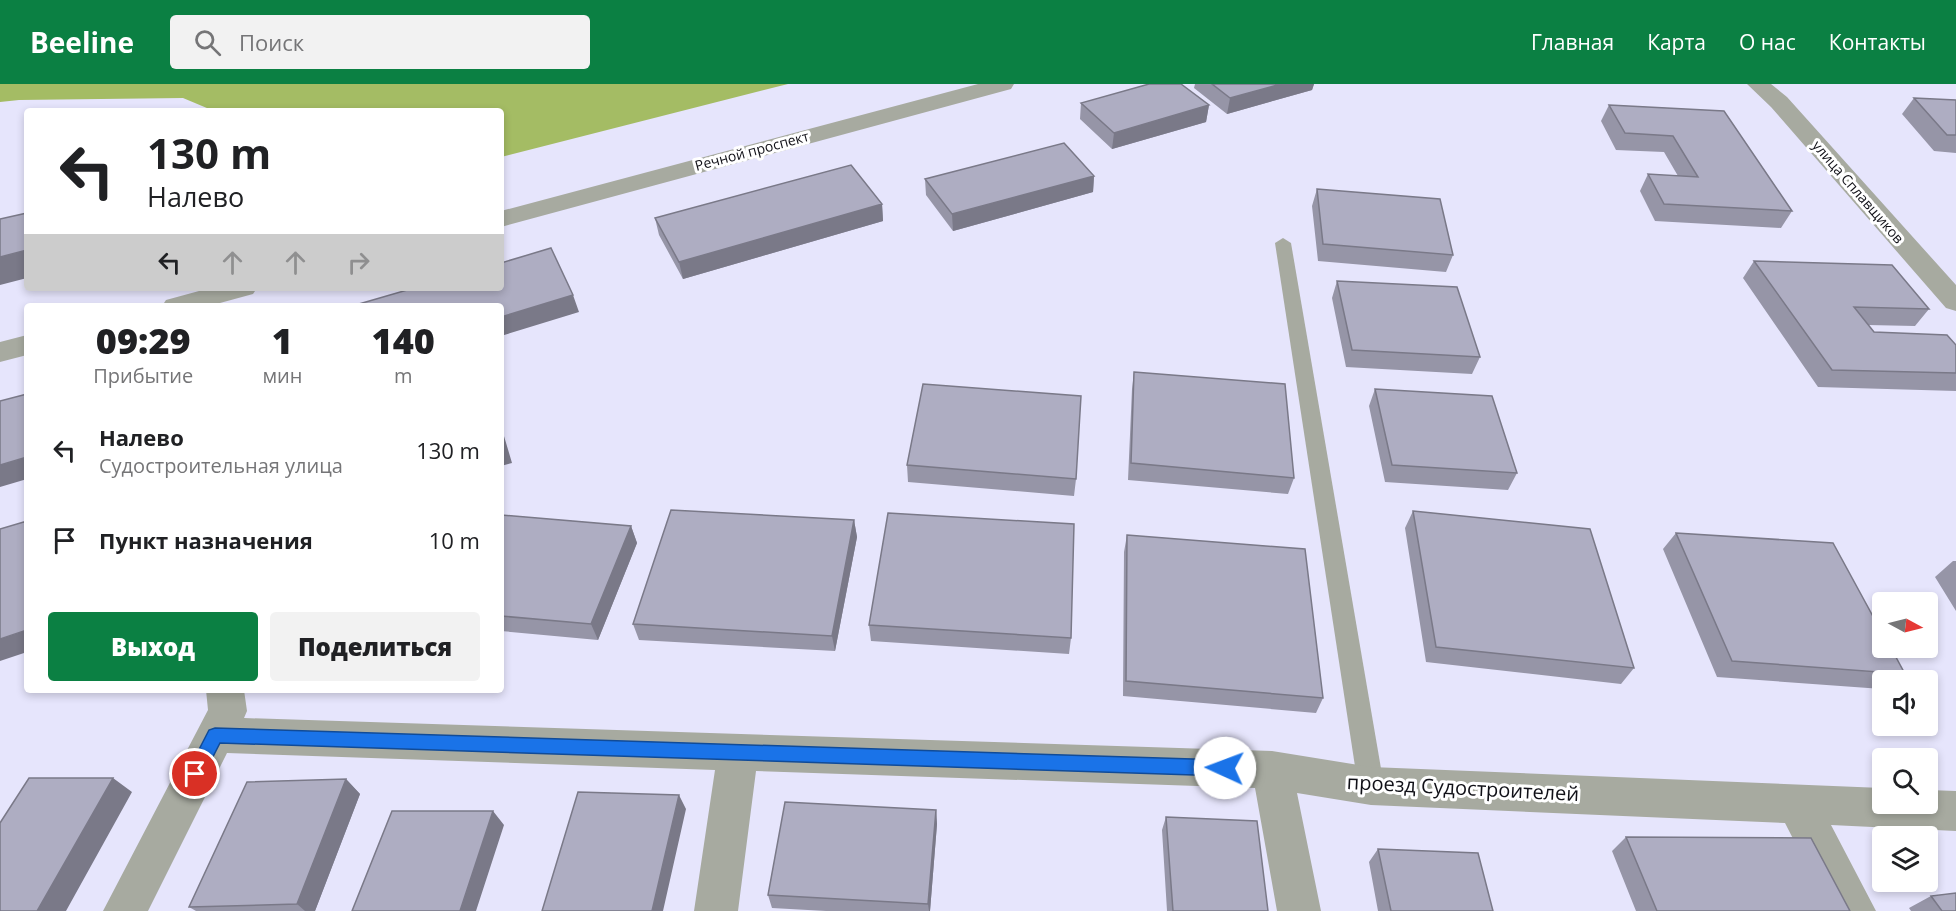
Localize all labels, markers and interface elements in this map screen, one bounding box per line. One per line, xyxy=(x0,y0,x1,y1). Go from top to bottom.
search box xyxy=(170,15,590,69)
text: Beeline xyxy=(30,23,134,61)
icon: search xyxy=(191,26,224,59)
text: Поиск xyxy=(239,27,304,57)
text: Главная xyxy=(1531,28,1614,56)
text: Карта xyxy=(1647,28,1706,56)
text: О нас xyxy=(1739,28,1796,56)
text: Контакты xyxy=(1829,28,1926,56)
text: 130 m xyxy=(147,124,271,181)
street label: Речной проспект xyxy=(693,126,811,175)
icon: left xyxy=(48,132,126,210)
street label: улица Сплавщиков xyxy=(1808,136,1908,247)
text: Налево xyxy=(147,178,244,215)
icon: left xyxy=(153,246,186,279)
icon: ahead xyxy=(216,246,249,279)
icon: ahead xyxy=(279,246,312,279)
icon: right xyxy=(342,246,375,279)
text: 09:29 xyxy=(96,316,191,365)
text: 1 xyxy=(272,316,293,365)
text: 140 xyxy=(372,316,435,365)
text: Прибытие xyxy=(93,362,193,389)
text: мин xyxy=(262,362,302,389)
text: m xyxy=(394,362,412,389)
text: Налево xyxy=(99,422,184,452)
icon: left xyxy=(48,434,81,467)
text: 130 m xyxy=(416,435,480,465)
text: Судостроительная улица xyxy=(99,452,343,479)
icon: arrive xyxy=(48,524,81,557)
text: Пункт назначения xyxy=(99,525,313,555)
text: 10 m xyxy=(429,525,480,555)
north arrow xyxy=(1872,592,1938,658)
map controls xyxy=(1872,592,1938,892)
button: Выход xyxy=(48,612,258,681)
button: Поделиться xyxy=(270,612,480,681)
button: sound xyxy=(1872,670,1938,736)
position arrow xyxy=(1193,736,1257,800)
pin xyxy=(169,748,220,799)
button: search xyxy=(1872,748,1938,814)
icon: arrive xyxy=(178,757,211,790)
street label: проезд Судостроителей xyxy=(1346,768,1580,807)
button: layers xyxy=(1872,826,1938,892)

